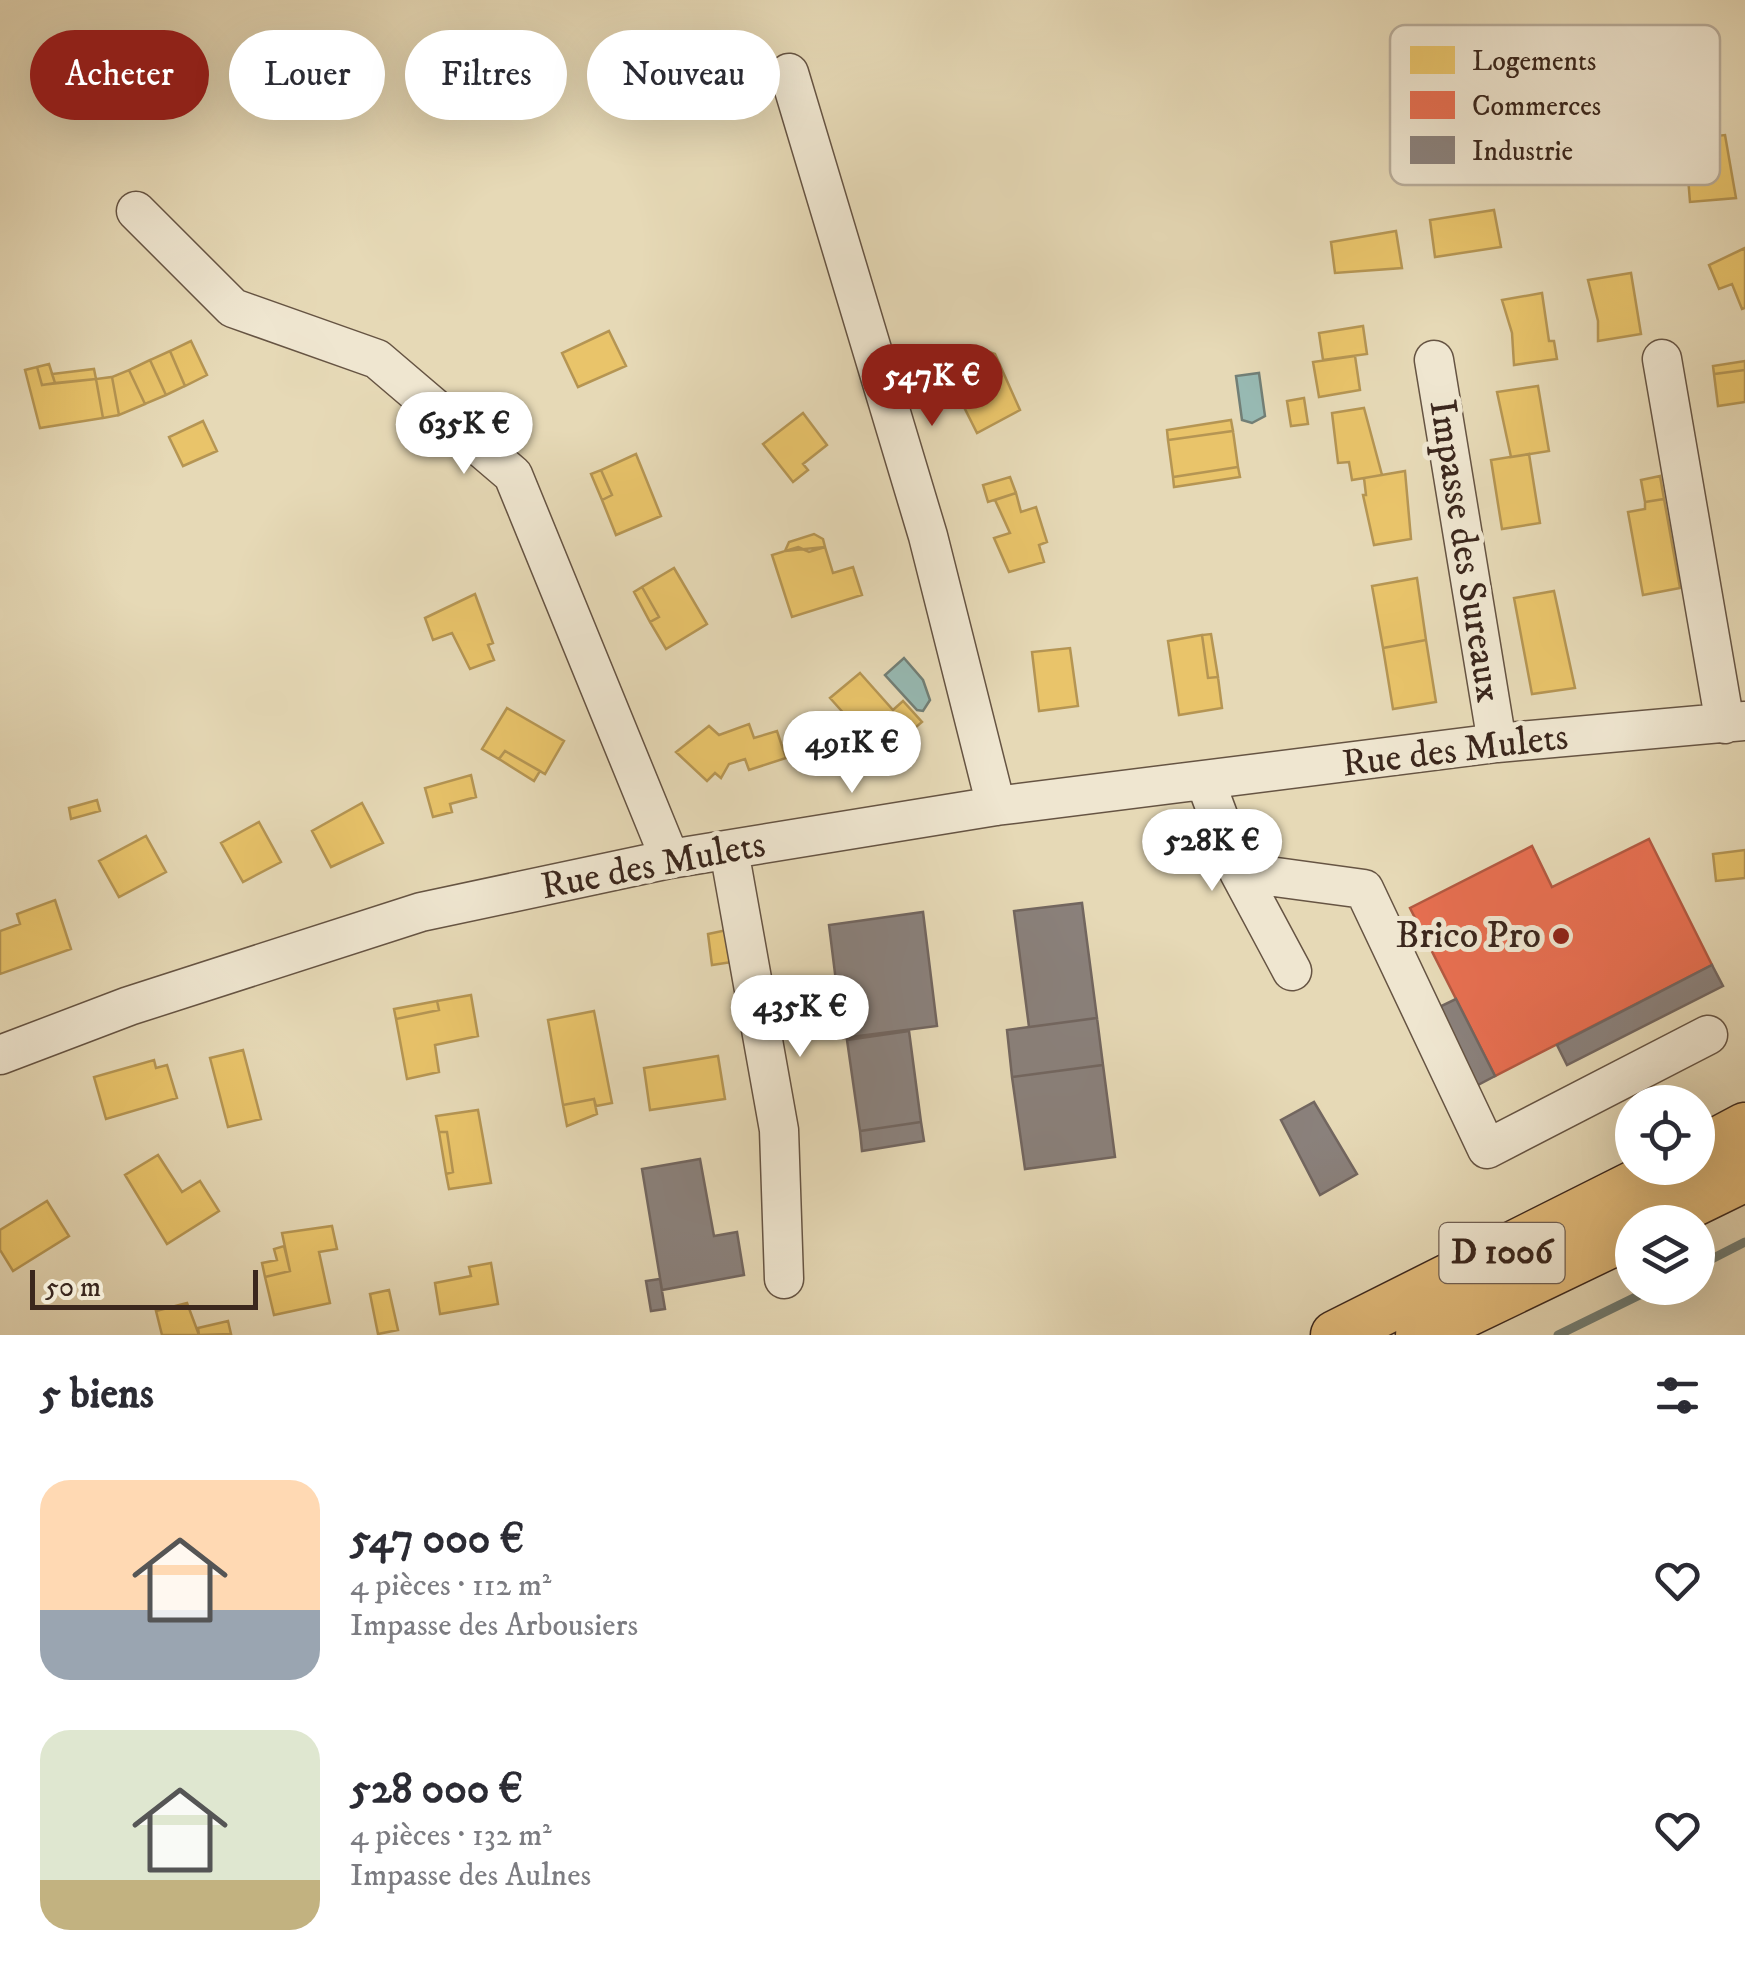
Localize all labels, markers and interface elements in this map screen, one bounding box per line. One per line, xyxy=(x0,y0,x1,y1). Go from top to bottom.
legend xyxy=(1390,25,1720,185)
chip: Acheter xyxy=(30,30,209,120)
chip: Louer xyxy=(229,30,385,120)
chip: Filtres xyxy=(405,30,567,120)
chip: Nouveau xyxy=(587,30,780,120)
text: Logements xyxy=(1472,44,1596,79)
text: Commerces xyxy=(1472,89,1601,124)
text: Industrie xyxy=(1472,134,1573,169)
pin: 547K € xyxy=(851,344,1013,429)
text: 547K € xyxy=(884,356,980,396)
pin: 635K € xyxy=(383,392,545,477)
street label: Impasse des Sureaux xyxy=(1417,396,1513,706)
text: 635K € xyxy=(418,404,510,444)
pin: 491K € xyxy=(771,711,933,796)
street label: Rue des Mulets xyxy=(1339,713,1571,789)
text: 491K € xyxy=(805,723,899,763)
pin: 528K € xyxy=(1131,809,1293,894)
street label: Rue des Mulets xyxy=(537,821,769,911)
text: 528K € xyxy=(1164,821,1260,861)
place label: Brico Pro xyxy=(1396,912,1541,960)
marker: Brico Pro xyxy=(1550,925,1572,947)
pin: 435K € xyxy=(719,975,881,1060)
text: 435K € xyxy=(753,987,847,1027)
map controls xyxy=(1615,1085,1715,1305)
button: locate xyxy=(1615,1085,1715,1185)
button: layers xyxy=(1615,1205,1715,1305)
road number: D 1006 xyxy=(1440,1223,1564,1283)
scale bar xyxy=(30,1265,258,1310)
text: 50 m xyxy=(45,1270,101,1305)
icon: filters xyxy=(1650,1368,1705,1423)
text: 5 biens xyxy=(40,1369,154,1421)
text: 547 000 € xyxy=(350,1514,524,1566)
icon: home xyxy=(120,1520,240,1640)
icon: heart xyxy=(1650,1553,1705,1608)
text: 4 pièces · 112 m² xyxy=(350,1566,552,1606)
text: Impasse des Arbousiers xyxy=(350,1606,638,1646)
text: 528 000 € xyxy=(350,1764,523,1816)
icon: home xyxy=(120,1770,240,1890)
icon: heart xyxy=(1650,1803,1705,1858)
text: 4 pièces · 132 m² xyxy=(350,1816,552,1856)
text: Impasse des Aulnes xyxy=(350,1856,591,1896)

